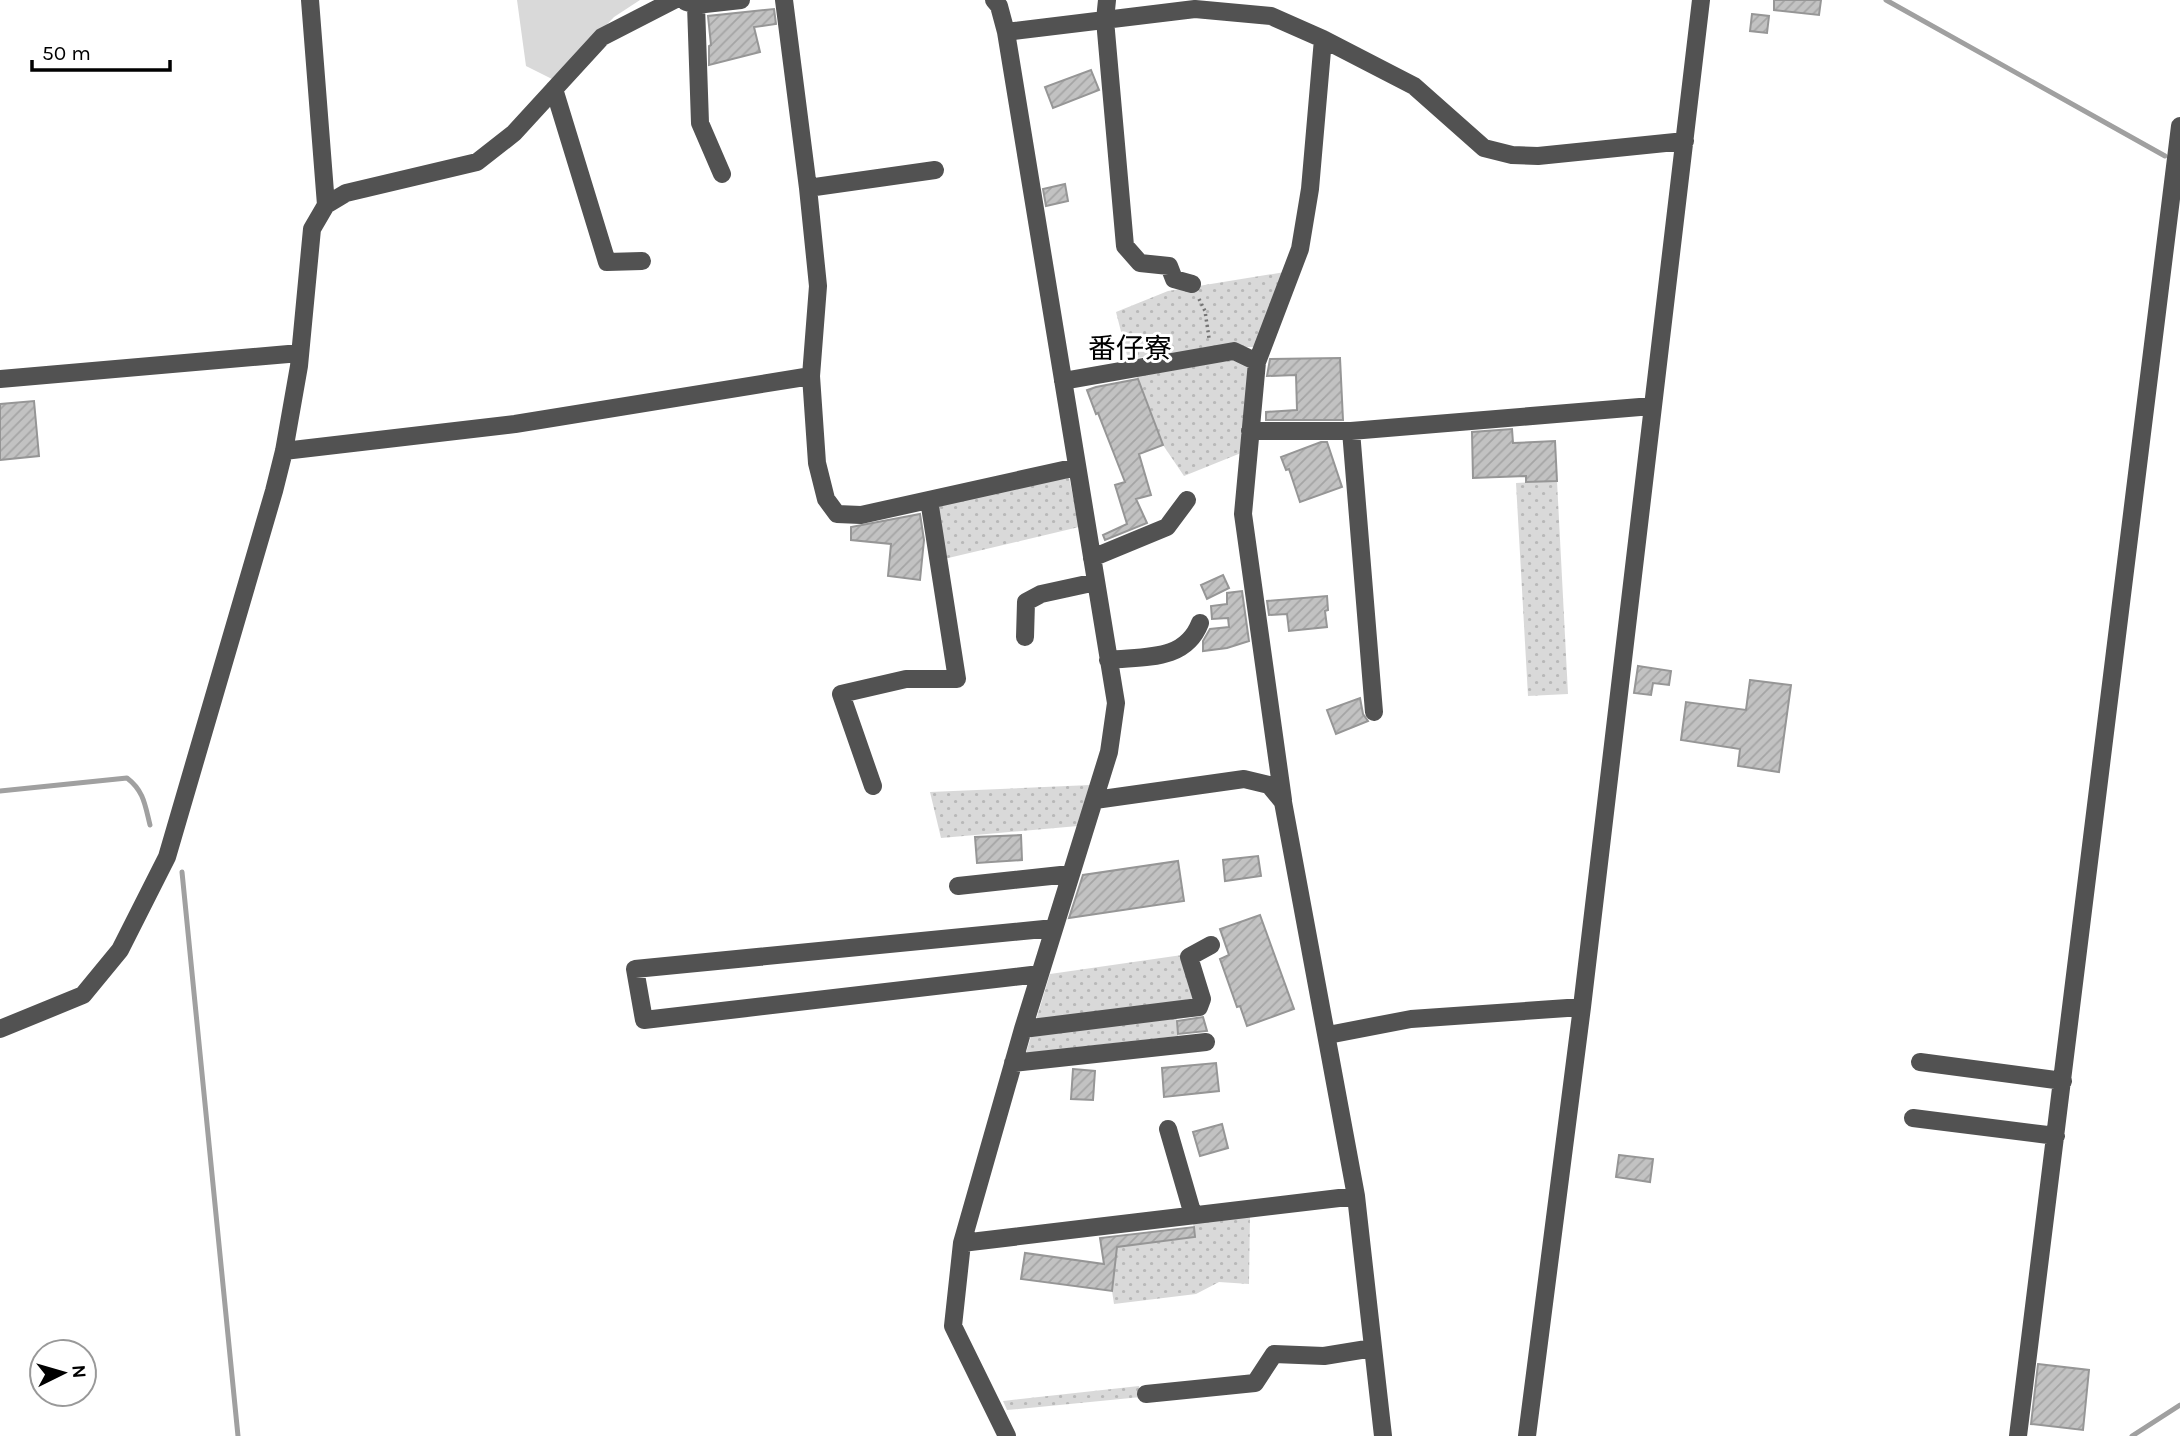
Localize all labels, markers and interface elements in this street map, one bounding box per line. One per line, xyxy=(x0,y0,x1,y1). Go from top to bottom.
scale bar xyxy=(32,28,170,72)
text: 50 m xyxy=(42,41,91,65)
district label: 番仔寮 xyxy=(1088,332,1172,365)
north arrow xyxy=(28,1338,98,1408)
text: N xyxy=(67,1364,90,1379)

